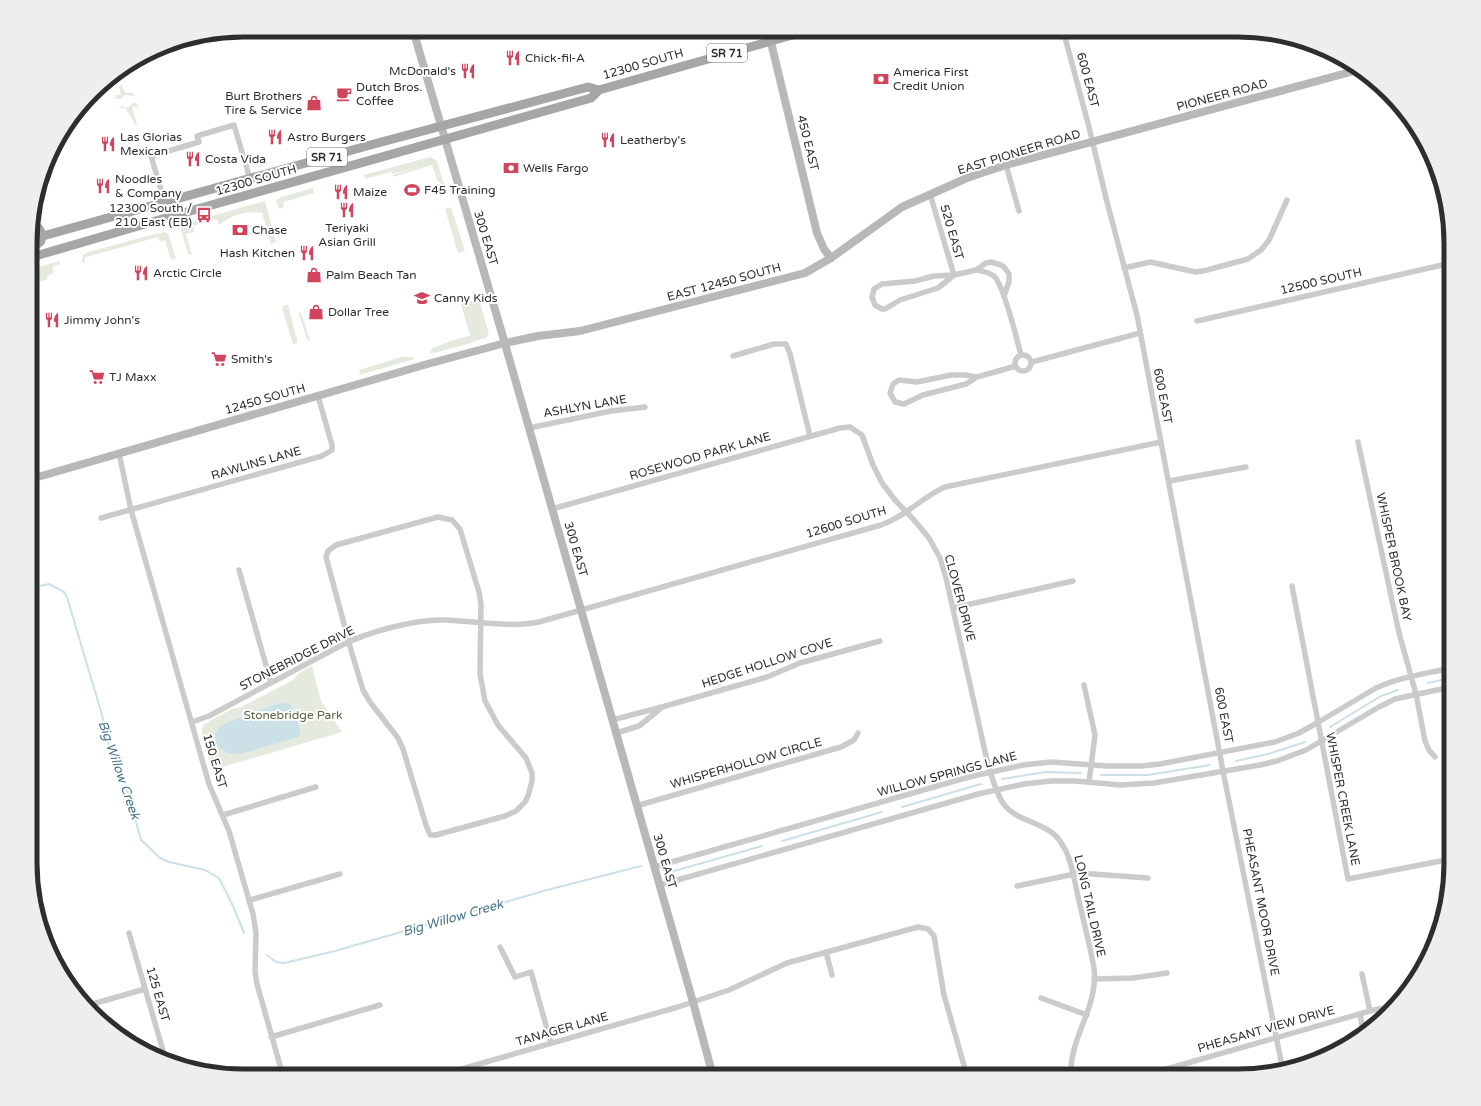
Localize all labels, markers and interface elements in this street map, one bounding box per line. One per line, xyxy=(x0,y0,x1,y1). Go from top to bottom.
road number: SR 71 xyxy=(707,44,747,62)
street label: 12300 SOUTH xyxy=(601,46,685,82)
restaurant icon: Chick-fil-A xyxy=(504,49,522,67)
place label: Chick-fil-A xyxy=(525,51,585,65)
street label: 600 EAST xyxy=(1074,51,1102,110)
restaurant icon: McDonald's xyxy=(459,62,477,80)
place label: McDonald's xyxy=(389,64,456,78)
place label: America First Credit Union xyxy=(893,65,969,93)
bank icon: America First Credit Union xyxy=(872,70,890,88)
street label: PIONEER ROAD xyxy=(1175,76,1269,114)
place label: Dutch Bros. Coffee xyxy=(356,80,422,108)
cafe icon: Dutch Bros. Coffee xyxy=(335,85,353,103)
place label: Burt Brothers Tire & Service xyxy=(224,89,302,117)
shop icon: Burt Brothers Tire & Service xyxy=(305,94,323,112)
street label: 450 EAST xyxy=(794,114,822,173)
street label: EAST PIONEER ROAD xyxy=(956,127,1082,177)
restaurant icon: Astro Burgers xyxy=(266,128,284,146)
place label: Las Glorias Mexican xyxy=(120,130,182,158)
place label: Astro Burgers xyxy=(287,130,366,144)
restaurant icon: Leatherby's xyxy=(599,131,617,149)
place label: Leatherby's xyxy=(620,133,686,147)
restaurant icon: Las Glorias Mexican xyxy=(99,135,117,153)
road number: SR 71 xyxy=(307,148,347,166)
restaurant icon: Costa Vida xyxy=(184,150,202,168)
place label: Costa Vida xyxy=(205,152,266,166)
bank icon: Wells Fargo xyxy=(502,159,520,177)
place label: Wells Fargo xyxy=(523,161,589,175)
street label: 12300 SOUTH xyxy=(214,162,298,198)
place label: Noodles & Company xyxy=(115,172,182,200)
restaurant icon: Noodles & Company xyxy=(94,177,112,195)
sports icon: F45 Training xyxy=(403,181,421,199)
restaurant icon: Maize xyxy=(332,183,350,201)
place label: F45 Training xyxy=(424,183,496,197)
place label: Maize xyxy=(353,185,387,199)
place label: 12300 South / 210 East (EB) xyxy=(109,201,192,229)
restaurant icon: Teriyaki Asian Grill xyxy=(338,201,356,219)
street label: 520 EAST xyxy=(937,203,967,262)
bus stop icon: 12300 South / 210 East (EB) xyxy=(195,206,213,224)
street label: 300 EAST xyxy=(471,209,501,268)
bank icon: Chase xyxy=(231,221,249,239)
place label: Teriyaki Asian Grill xyxy=(318,221,376,249)
place label: Chase xyxy=(252,223,287,237)
restaurant icon: Hash Kitchen xyxy=(298,244,316,262)
place label: Hash Kitchen xyxy=(220,246,295,260)
street label: EAST 12450 SOUTH xyxy=(665,260,783,304)
restaurant icon: Arctic Circle xyxy=(132,264,150,282)
street label: 12500 SOUTH xyxy=(1279,265,1363,297)
place label: Arctic Circle xyxy=(153,266,222,280)
shop icon: Palm Beach Tan xyxy=(305,266,323,284)
place label: Palm Beach Tan xyxy=(326,268,417,282)
school or university icon: Canny Kids xyxy=(413,289,431,307)
place label: Canny Kids xyxy=(434,291,498,305)
shop icon: Dollar Tree xyxy=(307,303,325,321)
place label: Dollar Tree xyxy=(328,305,389,319)
restaurant icon: Jimmy John's xyxy=(43,311,61,329)
place label: Jimmy John's xyxy=(64,313,140,327)
supermarket icon: Smith's xyxy=(210,350,228,368)
place label: Smith's xyxy=(231,352,273,366)
street label: 600 EAST xyxy=(1151,367,1175,426)
supermarket icon: TJ Maxx xyxy=(88,368,106,386)
place label: TJ Maxx xyxy=(109,370,157,384)
street label: 12450 SOUTH xyxy=(223,381,307,417)
street label: ASHLYN LANE xyxy=(542,392,628,420)
street label: ROSEWOOD PARK LANE xyxy=(628,429,773,483)
street label: RAWLINS LANE xyxy=(209,443,303,483)
street label: WHISPER BROOK BAY xyxy=(1374,491,1415,623)
street label: 12600 SOUTH xyxy=(804,503,888,541)
street label: 300 EAST xyxy=(561,520,591,579)
street label: CLOVER DRIVE xyxy=(942,553,978,643)
street label: STONEBRIDGE DRIVE xyxy=(237,623,357,693)
street label: HEDGE HOLLOW COVE xyxy=(700,635,835,691)
street label: 600 EAST xyxy=(1212,686,1236,745)
park label: Stonebridge Park xyxy=(244,708,343,722)
water label: Big Willow Creek xyxy=(95,718,144,822)
street label: WHISPER CREEK LANE xyxy=(1323,731,1363,867)
street label: 150 EAST xyxy=(200,732,230,791)
street label: WHISPERHOLLOW CIRCLE xyxy=(669,735,824,791)
street label: WILLOW SPRINGS LANE xyxy=(876,749,1019,799)
street label: PHEASANT MOOR DRIVE xyxy=(1240,827,1282,977)
street label: 300 EAST xyxy=(650,832,680,891)
street label: LONG TAIL DRIVE xyxy=(1071,854,1109,959)
water label: Big Willow Creek xyxy=(401,896,506,940)
street label: 125 EAST xyxy=(143,965,173,1024)
street label: PHEASANT VIEW DRIVE xyxy=(1196,1003,1336,1055)
street label: TANAGER LANE xyxy=(514,1009,610,1049)

